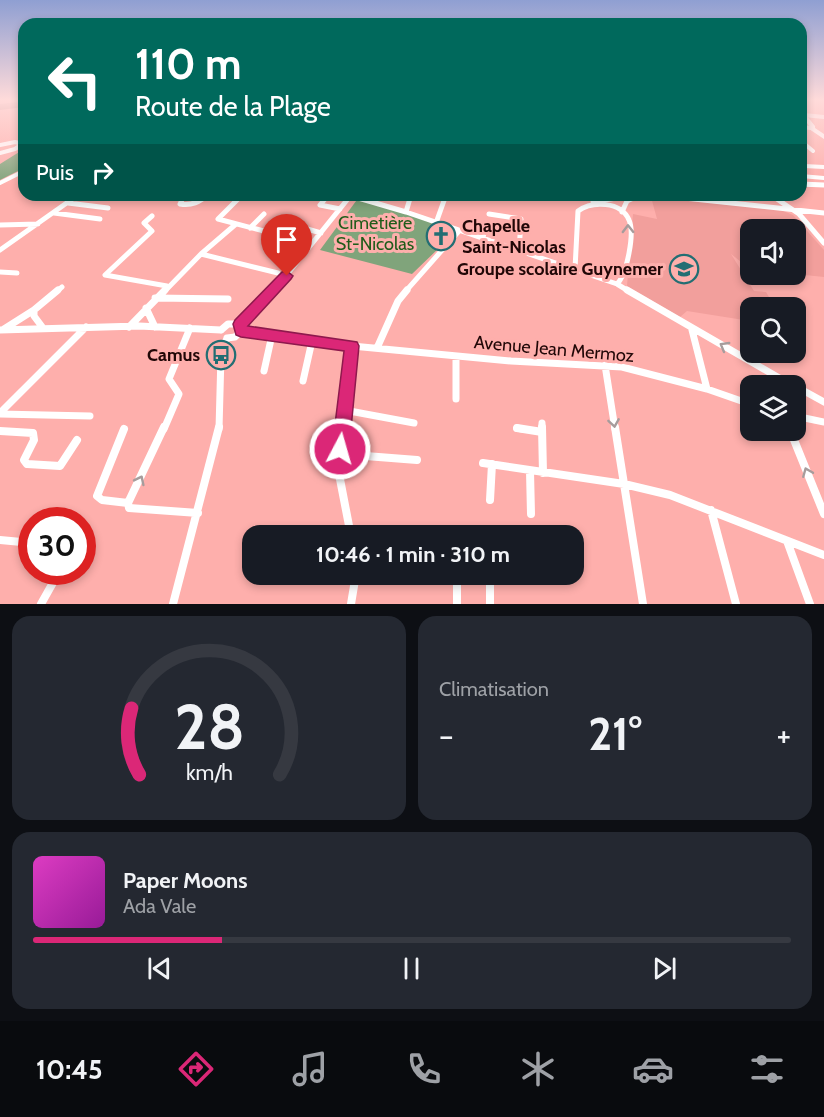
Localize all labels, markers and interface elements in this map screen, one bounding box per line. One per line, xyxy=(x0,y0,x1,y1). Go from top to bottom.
text: 110 m xyxy=(135,38,242,90)
icon: left xyxy=(36,42,114,120)
text: Route de la Plage xyxy=(135,90,331,123)
icon: right xyxy=(86,156,119,189)
text: Puis xyxy=(36,159,74,186)
park label: Cimetière St-Nicolas xyxy=(336,212,414,255)
pin xyxy=(261,214,312,276)
place label: Chapelle Saint-Nicolas xyxy=(462,215,566,258)
map controls xyxy=(740,219,806,441)
button: sound xyxy=(740,219,806,285)
church icon: Chapelle Saint-Nicolas xyxy=(425,220,457,252)
icon: arrive xyxy=(270,223,303,256)
one-way arrow xyxy=(622,224,634,233)
school or university icon: Groupe scolaire Guynemer xyxy=(668,253,700,285)
place label: Groupe scolaire Guynemer xyxy=(457,258,663,280)
button: search xyxy=(740,297,806,363)
street label: Avenue Jean Mermoz xyxy=(473,331,636,367)
bus stop icon: Camus xyxy=(205,339,237,371)
one-way arrow xyxy=(720,342,730,354)
place label: Camus xyxy=(147,344,200,366)
button: layers xyxy=(740,375,806,441)
position arrow xyxy=(308,417,372,481)
one-way arrow xyxy=(607,418,619,427)
one-way arrow xyxy=(802,467,814,478)
one-way arrow xyxy=(132,475,144,486)
speed limit sign: 30 xyxy=(18,507,96,585)
text: 10:46 · 1 min · 310 m xyxy=(316,541,510,568)
text: Climatisation xyxy=(439,677,549,701)
text: 28 xyxy=(174,689,244,765)
text: 21° xyxy=(588,707,642,761)
text: − xyxy=(439,715,454,755)
text: + xyxy=(776,715,791,755)
text: km/h xyxy=(186,759,232,785)
text: Paper Moons xyxy=(123,867,247,894)
text: Ada Vale xyxy=(123,894,196,918)
icon: previous xyxy=(143,952,176,985)
icon: pause xyxy=(395,952,428,985)
icon: next xyxy=(648,952,681,985)
icon: directions xyxy=(175,1048,217,1090)
icon: music xyxy=(289,1048,331,1090)
icon: phone xyxy=(403,1048,445,1090)
icon: climate xyxy=(517,1048,559,1090)
icon: car xyxy=(632,1048,674,1090)
icon: filters xyxy=(746,1048,788,1090)
text: 10:45 xyxy=(36,1053,102,1086)

